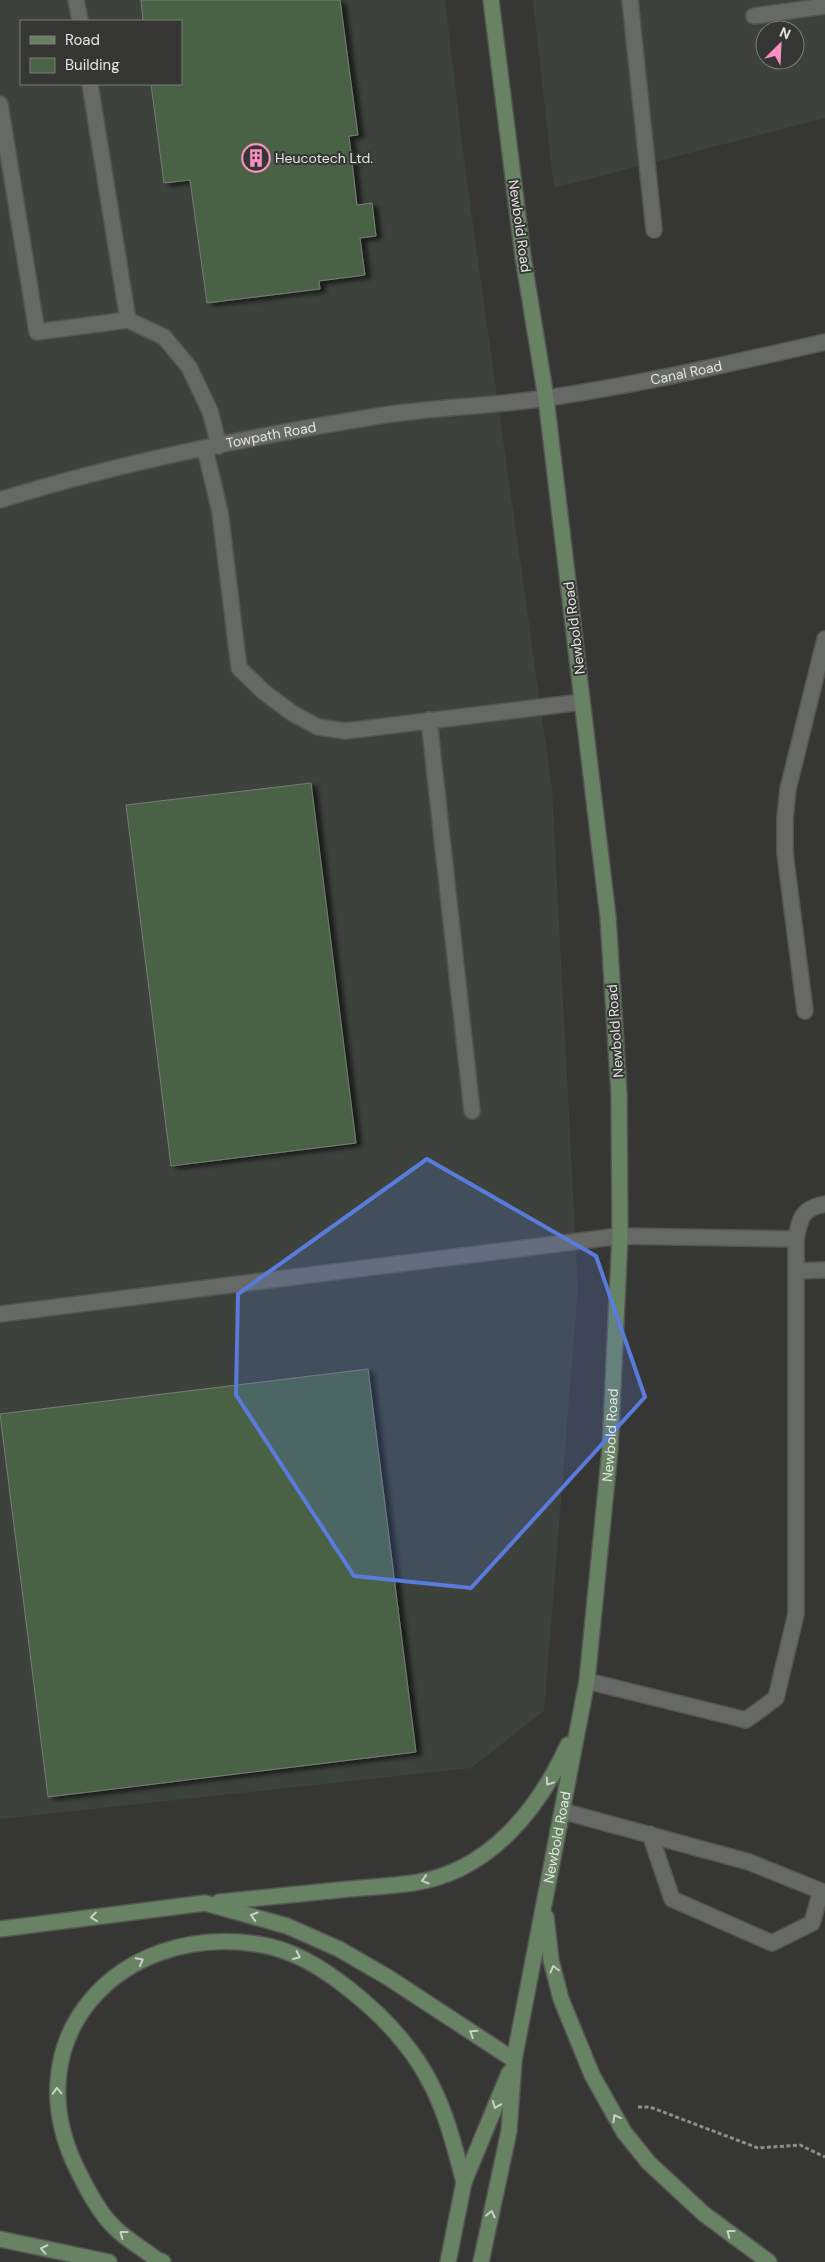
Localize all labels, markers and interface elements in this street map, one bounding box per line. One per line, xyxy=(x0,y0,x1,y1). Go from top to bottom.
legend xyxy=(20,20,182,85)
north arrow xyxy=(755,20,805,70)
text: N xyxy=(777,23,794,43)
text: Road xyxy=(65,30,100,50)
text: Building xyxy=(65,55,120,75)
building icon: Heucotech Ltd. xyxy=(241,143,271,173)
place label: Heucotech Ltd. xyxy=(275,149,373,167)
street label: Newbold Road xyxy=(505,179,535,273)
street label: Canal Road xyxy=(649,356,724,389)
street label: Towpath Road xyxy=(224,418,318,452)
street label: Newbold Road xyxy=(559,581,589,675)
street label: Newbold Road xyxy=(603,984,627,1078)
street label: Newbold Road xyxy=(598,1388,622,1483)
one-way arrow xyxy=(546,1776,555,1786)
street label: Newbold Road xyxy=(539,1790,575,1885)
one-way arrow xyxy=(422,1874,430,1884)
one-way arrow xyxy=(90,1911,98,1922)
one-way arrow xyxy=(251,1912,259,1922)
one-way arrow xyxy=(292,1950,301,1961)
one-way arrow xyxy=(135,1957,144,1967)
one-way arrow xyxy=(549,1966,559,1974)
one-way arrow xyxy=(470,2030,479,2040)
one-way arrow xyxy=(52,2087,62,2094)
one-way arrow xyxy=(491,2101,501,2109)
one-way arrow xyxy=(613,2115,623,2124)
one-way arrow xyxy=(486,2210,496,2219)
one-way arrow xyxy=(726,2230,736,2239)
one-way arrow xyxy=(120,2231,129,2240)
one-way arrow xyxy=(40,2244,48,2254)

